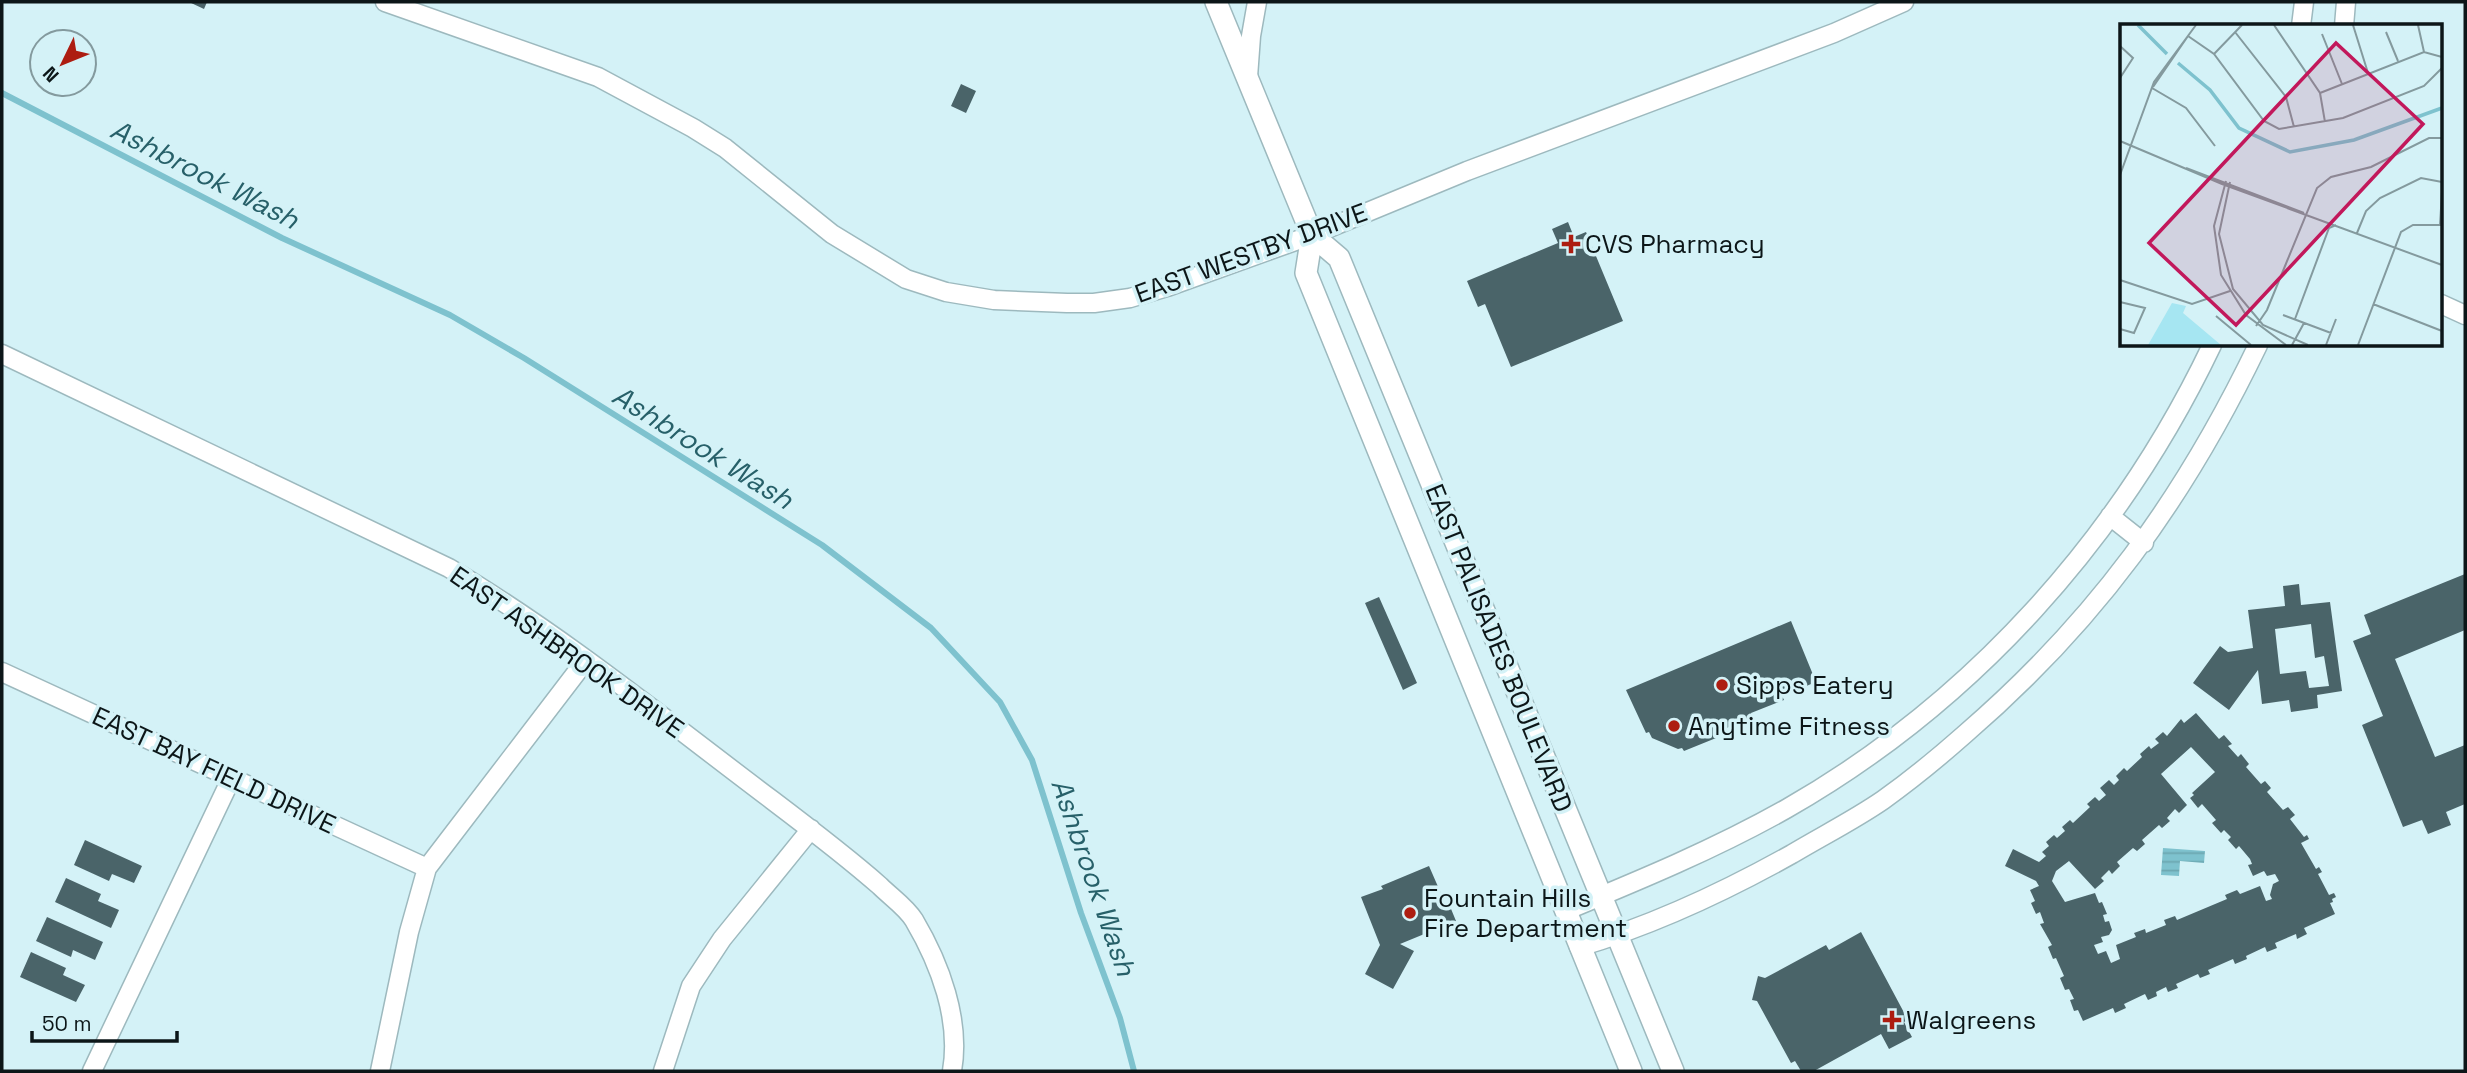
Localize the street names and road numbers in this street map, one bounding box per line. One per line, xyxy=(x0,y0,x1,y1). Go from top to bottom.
street label: EAST WESTBY DRIVE xyxy=(1130,195,1372,311)
street label: EAST PALISADES BOULEVARD xyxy=(1418,479,1580,817)
street label: EAST ASHBROOK DRIVE xyxy=(443,558,691,746)
street label: EAST BAY FIELD DRIVE xyxy=(87,699,341,841)

